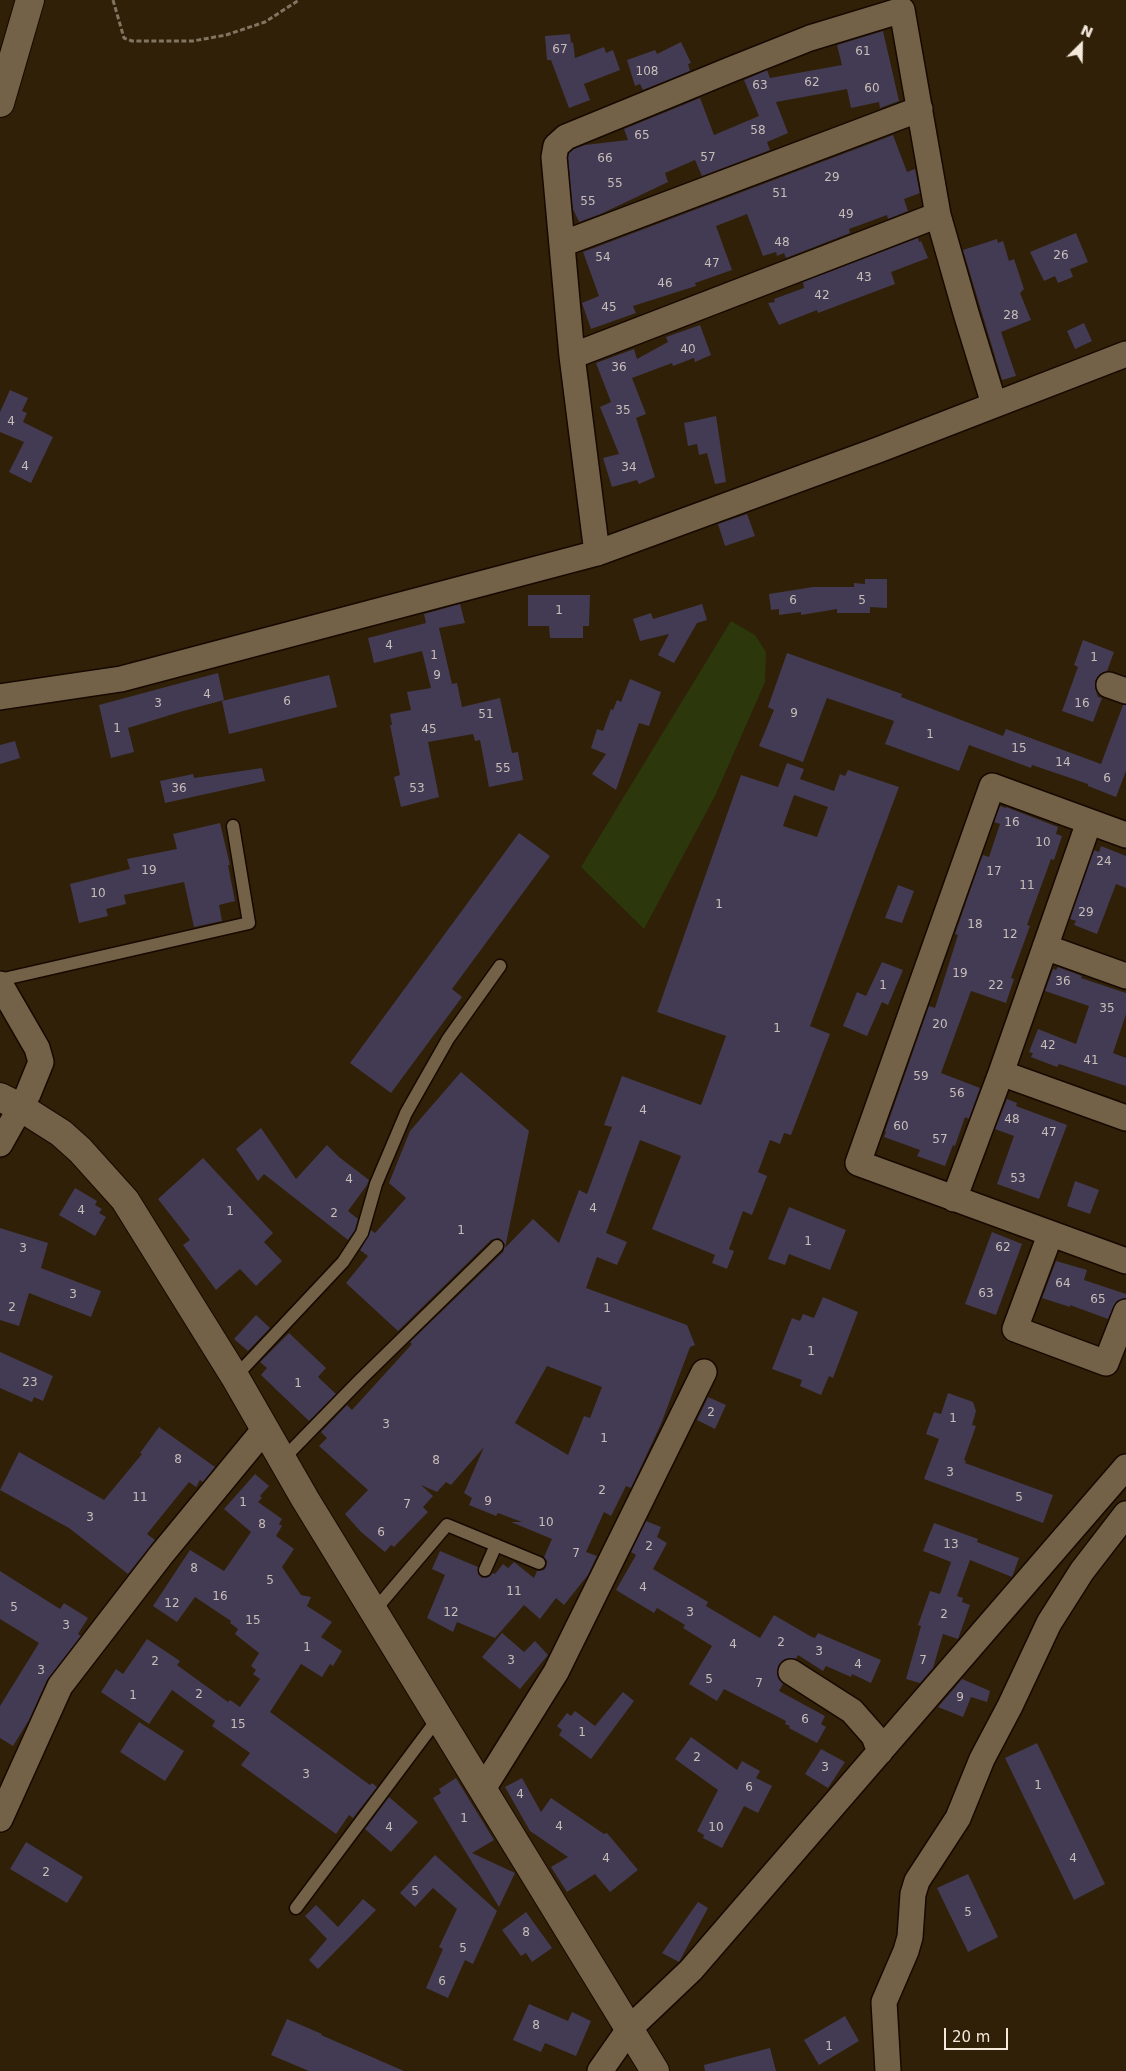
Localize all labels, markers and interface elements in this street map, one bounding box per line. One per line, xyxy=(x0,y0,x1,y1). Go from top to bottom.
north arrow xyxy=(1056,20,1106,70)
text: N xyxy=(1078,22,1095,41)
house number: 67 xyxy=(552,43,568,57)
house number: 61 xyxy=(855,45,871,59)
house number: 108 xyxy=(636,65,658,79)
house number: 62 xyxy=(804,76,820,90)
house number: 63 xyxy=(752,79,768,93)
house number: 60 xyxy=(864,82,880,96)
house number: 58 xyxy=(750,124,766,138)
house number: 65 xyxy=(634,129,650,143)
house number: 57 xyxy=(700,151,716,165)
house number: 66 xyxy=(597,152,613,166)
house number: 29 xyxy=(824,171,840,185)
house number: 55 xyxy=(607,177,623,191)
house number: 51 xyxy=(772,187,788,201)
house number: 55 xyxy=(580,195,596,209)
house number: 49 xyxy=(838,208,854,222)
house number: 48 xyxy=(774,236,790,250)
house number: 26 xyxy=(1053,249,1069,263)
house number: 54 xyxy=(595,251,611,265)
house number: 47 xyxy=(704,257,720,271)
house number: 43 xyxy=(856,271,872,285)
house number: 46 xyxy=(657,277,673,291)
house number: 42 xyxy=(814,289,830,303)
house number: 45 xyxy=(601,301,617,315)
house number: 28 xyxy=(1003,309,1019,323)
house number: 40 xyxy=(680,343,696,357)
house number: 36 xyxy=(611,361,627,375)
house number: 35 xyxy=(615,404,631,418)
house number: 4 xyxy=(7,415,15,429)
house number: 4 xyxy=(21,460,29,474)
house number: 34 xyxy=(621,461,637,475)
house number: 6 xyxy=(789,594,797,608)
house number: 5 xyxy=(858,594,866,608)
house number: 1 xyxy=(555,604,563,618)
house number: 4 xyxy=(385,639,393,653)
house number: 1 xyxy=(430,649,438,663)
house number: 1 xyxy=(1090,651,1098,665)
house number: 9 xyxy=(433,669,441,683)
house number: 4 xyxy=(203,688,211,702)
house number: 6 xyxy=(283,695,291,709)
house number: 3 xyxy=(154,697,162,711)
house number: 16 xyxy=(1074,697,1090,711)
house number: 9 xyxy=(790,707,798,721)
house number: 51 xyxy=(478,708,494,722)
house number: 1 xyxy=(113,722,121,736)
house number: 45 xyxy=(421,723,437,737)
house number: 1 xyxy=(926,728,934,742)
house number: 15 xyxy=(1011,742,1027,756)
house number: 14 xyxy=(1055,756,1071,770)
house number: 55 xyxy=(495,762,511,776)
house number: 6 xyxy=(1103,772,1111,786)
house number: 36 xyxy=(171,782,187,796)
house number: 53 xyxy=(409,782,425,796)
house number: 16 xyxy=(1004,816,1020,830)
house number: 10 xyxy=(1035,836,1051,850)
house number: 24 xyxy=(1096,855,1112,869)
house number: 19 xyxy=(141,864,157,878)
house number: 17 xyxy=(986,865,1002,879)
house number: 11 xyxy=(1019,879,1035,893)
house number: 10 xyxy=(90,887,106,901)
house number: 1 xyxy=(715,898,723,912)
house number: 29 xyxy=(1078,906,1094,920)
house number: 18 xyxy=(967,918,983,932)
house number: 12 xyxy=(1002,928,1018,942)
house number: 19 xyxy=(952,967,968,981)
house number: 36 xyxy=(1055,975,1071,989)
house number: 1 xyxy=(879,979,887,993)
house number: 22 xyxy=(988,979,1004,993)
house number: 35 xyxy=(1099,1002,1115,1016)
house number: 20 xyxy=(932,1018,948,1032)
house number: 1 xyxy=(773,1022,781,1036)
house number: 42 xyxy=(1040,1039,1056,1053)
house number: 41 xyxy=(1083,1054,1099,1068)
house number: 59 xyxy=(913,1070,929,1084)
house number: 56 xyxy=(949,1087,965,1101)
house number: 4 xyxy=(639,1104,647,1118)
house number: 48 xyxy=(1004,1113,1020,1127)
house number: 60 xyxy=(893,1120,909,1134)
house number: 47 xyxy=(1041,1126,1057,1140)
house number: 57 xyxy=(932,1133,948,1147)
house number: 53 xyxy=(1010,1172,1026,1186)
house number: 4 xyxy=(345,1173,353,1187)
house number: 4 xyxy=(589,1202,597,1216)
house number: 4 xyxy=(77,1204,85,1218)
house number: 1 xyxy=(226,1205,234,1219)
house number: 2 xyxy=(330,1207,338,1221)
house number: 1 xyxy=(457,1224,465,1238)
house number: 1 xyxy=(804,1235,812,1249)
house number: 62 xyxy=(995,1241,1011,1255)
house number: 3 xyxy=(19,1242,27,1256)
house number: 64 xyxy=(1055,1277,1071,1291)
house number: 63 xyxy=(978,1287,994,1301)
house number: 3 xyxy=(69,1288,77,1302)
house number: 65 xyxy=(1090,1293,1106,1307)
house number: 2 xyxy=(8,1301,16,1315)
house number: 1 xyxy=(603,1302,611,1316)
house number: 1 xyxy=(807,1345,815,1359)
house number: 23 xyxy=(22,1376,38,1390)
house number: 1 xyxy=(294,1377,302,1391)
house number: 2 xyxy=(707,1406,715,1420)
house number: 1 xyxy=(949,1412,957,1426)
house number: 3 xyxy=(382,1418,390,1432)
house number: 1 xyxy=(600,1432,608,1446)
house number: 8 xyxy=(174,1453,182,1467)
house number: 8 xyxy=(432,1454,440,1468)
house number: 3 xyxy=(946,1466,954,1480)
house number: 2 xyxy=(598,1484,606,1498)
house number: 11 xyxy=(132,1491,148,1505)
house number: 5 xyxy=(1015,1491,1023,1505)
house number: 9 xyxy=(484,1495,492,1509)
house number: 1 xyxy=(239,1496,247,1510)
house number: 7 xyxy=(403,1498,411,1512)
house number: 3 xyxy=(86,1511,94,1525)
house number: 10 xyxy=(538,1516,554,1530)
house number: 8 xyxy=(258,1518,266,1532)
house number: 6 xyxy=(377,1526,385,1540)
house number: 13 xyxy=(943,1538,959,1552)
house number: 2 xyxy=(645,1540,653,1554)
house number: 7 xyxy=(572,1547,580,1561)
house number: 8 xyxy=(190,1562,198,1576)
house number: 5 xyxy=(266,1574,274,1588)
house number: 4 xyxy=(639,1581,647,1595)
house number: 11 xyxy=(506,1585,522,1599)
house number: 16 xyxy=(212,1590,228,1604)
house number: 12 xyxy=(164,1597,180,1611)
house number: 5 xyxy=(10,1601,18,1615)
house number: 12 xyxy=(443,1606,459,1620)
house number: 3 xyxy=(686,1606,694,1620)
house number: 2 xyxy=(940,1608,948,1622)
house number: 15 xyxy=(245,1614,261,1628)
house number: 3 xyxy=(62,1619,70,1633)
house number: 2 xyxy=(777,1636,785,1650)
house number: 4 xyxy=(729,1638,737,1652)
house number: 1 xyxy=(303,1641,311,1655)
house number: 3 xyxy=(815,1645,823,1659)
house number: 3 xyxy=(507,1654,515,1668)
house number: 7 xyxy=(919,1654,927,1668)
house number: 2 xyxy=(151,1655,159,1669)
house number: 4 xyxy=(854,1658,862,1672)
house number: 3 xyxy=(37,1664,45,1678)
house number: 5 xyxy=(705,1673,713,1687)
house number: 7 xyxy=(755,1677,763,1691)
house number: 2 xyxy=(195,1688,203,1702)
house number: 1 xyxy=(129,1689,137,1703)
house number: 9 xyxy=(956,1691,964,1705)
house number: 6 xyxy=(801,1713,809,1727)
house number: 15 xyxy=(230,1718,246,1732)
house number: 1 xyxy=(578,1726,586,1740)
house number: 2 xyxy=(693,1751,701,1765)
house number: 3 xyxy=(821,1761,829,1775)
house number: 3 xyxy=(302,1768,310,1782)
house number: 1 xyxy=(1034,1779,1042,1793)
house number: 6 xyxy=(745,1781,753,1795)
house number: 4 xyxy=(516,1788,524,1802)
house number: 1 xyxy=(460,1812,468,1826)
house number: 4 xyxy=(555,1820,563,1834)
house number: 4 xyxy=(385,1821,393,1835)
house number: 10 xyxy=(708,1821,724,1835)
house number: 4 xyxy=(602,1852,610,1866)
house number: 4 xyxy=(1069,1852,1077,1866)
house number: 2 xyxy=(42,1866,50,1880)
house number: 5 xyxy=(411,1885,419,1899)
house number: 5 xyxy=(964,1906,972,1920)
house number: 8 xyxy=(522,1926,530,1940)
house number: 5 xyxy=(459,1942,467,1956)
house number: 6 xyxy=(438,1975,446,1989)
scale bar xyxy=(946,2018,1010,2050)
house number: 8 xyxy=(532,2019,540,2033)
text: 20 m xyxy=(952,2028,990,2046)
house number: 1 xyxy=(825,2040,833,2054)

